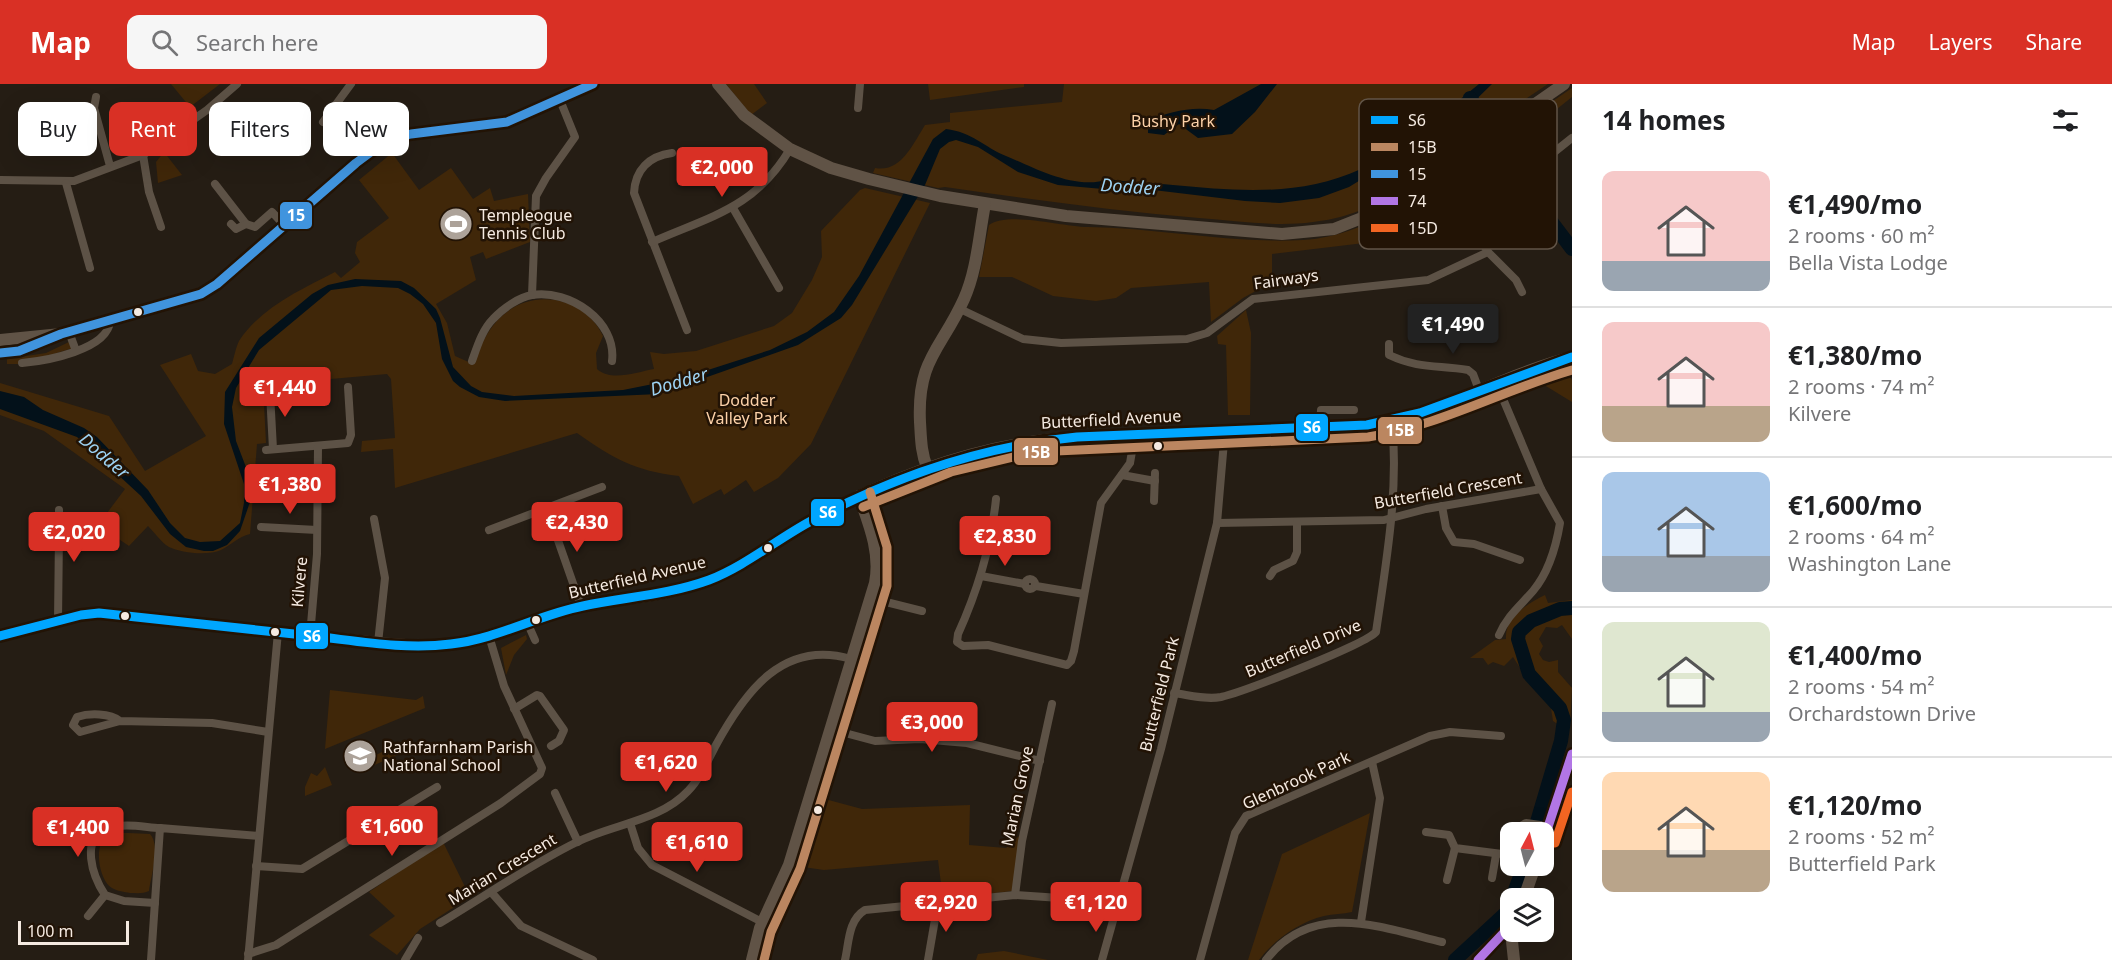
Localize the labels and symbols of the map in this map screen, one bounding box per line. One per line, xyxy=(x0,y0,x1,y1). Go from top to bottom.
legend xyxy=(1359,99,1557,249)
text: S6 xyxy=(1408,109,1426,131)
park label: Bushy Park xyxy=(1131,110,1215,132)
text: 15B xyxy=(1408,136,1437,158)
pin: €2,000 xyxy=(673,147,771,198)
text: 15 xyxy=(1408,163,1426,185)
water label: Dodder xyxy=(1100,172,1161,200)
text: 74 xyxy=(1408,190,1426,212)
line badge: 15 xyxy=(279,201,313,230)
text: 15 xyxy=(287,204,305,226)
place label: Templeogue Tennis Club xyxy=(479,204,572,244)
sports icon: Templeogue Tennis Club xyxy=(438,206,474,242)
text: 15D xyxy=(1408,217,1438,239)
street label: Fairways xyxy=(1252,264,1320,294)
pin: €1,490 xyxy=(1404,304,1502,355)
unlabelled marker xyxy=(132,306,144,318)
water label: Dodder xyxy=(647,361,711,401)
pin: €1,440 xyxy=(236,367,334,418)
park label: Dodder Valley Park xyxy=(706,389,788,429)
street label: Butterfield Avenue xyxy=(1040,404,1182,434)
line badge: S6 xyxy=(1295,413,1329,442)
text: S6 xyxy=(1303,416,1321,438)
line badge: 15B xyxy=(1377,416,1423,445)
text: 15B xyxy=(1386,419,1414,441)
water label: Dodder xyxy=(74,427,135,484)
line badge: 15B xyxy=(1013,437,1059,466)
unlabelled marker xyxy=(1152,440,1164,452)
text: 15B xyxy=(1022,441,1050,463)
pin: €1,380 xyxy=(241,464,339,515)
street label: Butterfield Crescent xyxy=(1372,466,1524,514)
line badge: S6 xyxy=(810,498,845,527)
text: S6 xyxy=(819,501,837,523)
pin: €2,430 xyxy=(528,502,626,553)
pin: €2,020 xyxy=(25,512,123,563)
pin: €2,830 xyxy=(956,516,1054,567)
unlabelled marker xyxy=(762,542,774,554)
street label: Butterfield Avenue xyxy=(566,550,708,604)
street label: Kilvere xyxy=(286,556,312,608)
unlabelled marker xyxy=(119,610,131,622)
unlabelled marker xyxy=(530,614,542,626)
street label: Butterfield Drive xyxy=(1242,614,1364,682)
line badge: S6 xyxy=(295,622,329,650)
text: S6 xyxy=(303,625,321,647)
unlabelled marker xyxy=(269,626,281,638)
street label: Butterfield Park xyxy=(1134,634,1184,754)
pin: €3,000 xyxy=(883,702,981,753)
place label: Rathfarnham Parish National School xyxy=(383,736,534,776)
school or university icon: Rathfarnham Parish National School xyxy=(342,738,378,774)
pin: €1,620 xyxy=(617,742,715,793)
street label: Marian Grove xyxy=(996,744,1038,848)
street label: Glenbrook Park xyxy=(1238,745,1354,815)
unlabelled marker xyxy=(812,804,824,816)
pin: €1,600 xyxy=(343,806,441,857)
pin: €1,400 xyxy=(29,807,127,858)
pin: €1,610 xyxy=(648,822,746,873)
north arrow xyxy=(1500,822,1554,876)
street label: Marian Crescent xyxy=(444,828,560,910)
pin: €2,920 xyxy=(897,882,995,933)
pin: €1,120 xyxy=(1047,882,1145,933)
scale bar xyxy=(18,918,129,946)

